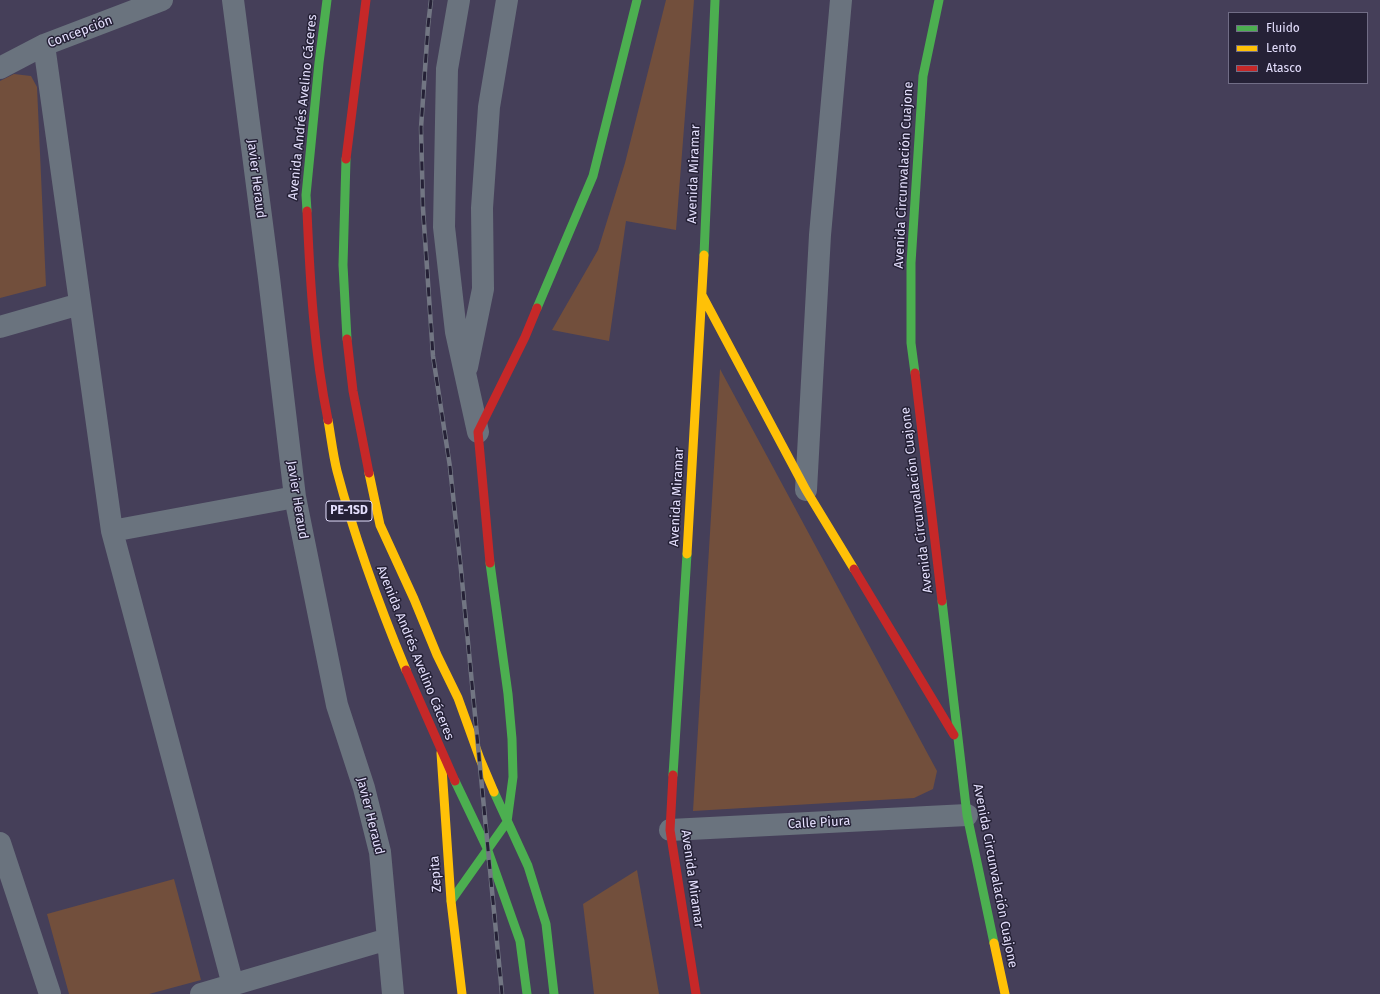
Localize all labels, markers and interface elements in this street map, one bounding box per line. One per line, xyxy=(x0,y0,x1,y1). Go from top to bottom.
legend xyxy=(1228,12,1368,84)
street label: Concepción xyxy=(45,13,115,51)
street label: Avenida Andrés Avelino Cáceres xyxy=(285,13,321,201)
text: Fluido xyxy=(1266,21,1300,35)
text: Lento xyxy=(1266,41,1296,55)
text: Atasco xyxy=(1266,61,1302,75)
street label: Avenida Circunvalación Cuajone xyxy=(891,81,917,269)
street label: Avenida Miramar xyxy=(684,124,704,224)
street label: Javier Heraud xyxy=(243,139,269,219)
street label: Avenida Circunvalación Cuajone xyxy=(898,406,936,594)
street label: Avenida Miramar xyxy=(667,447,687,547)
street label: Javier Heraud xyxy=(283,460,311,540)
road number: PE-1SD xyxy=(326,501,372,521)
street label: Avenida Andrés Avelino Cáceres xyxy=(373,564,457,742)
street label: Javier Heraud xyxy=(353,776,387,856)
street label: Avenida Circunvalación Cuajone xyxy=(969,783,1021,969)
street label: Calle Piura xyxy=(787,814,851,832)
street label: Avenida Miramar xyxy=(677,829,707,929)
street label: Zepita xyxy=(427,855,445,893)

